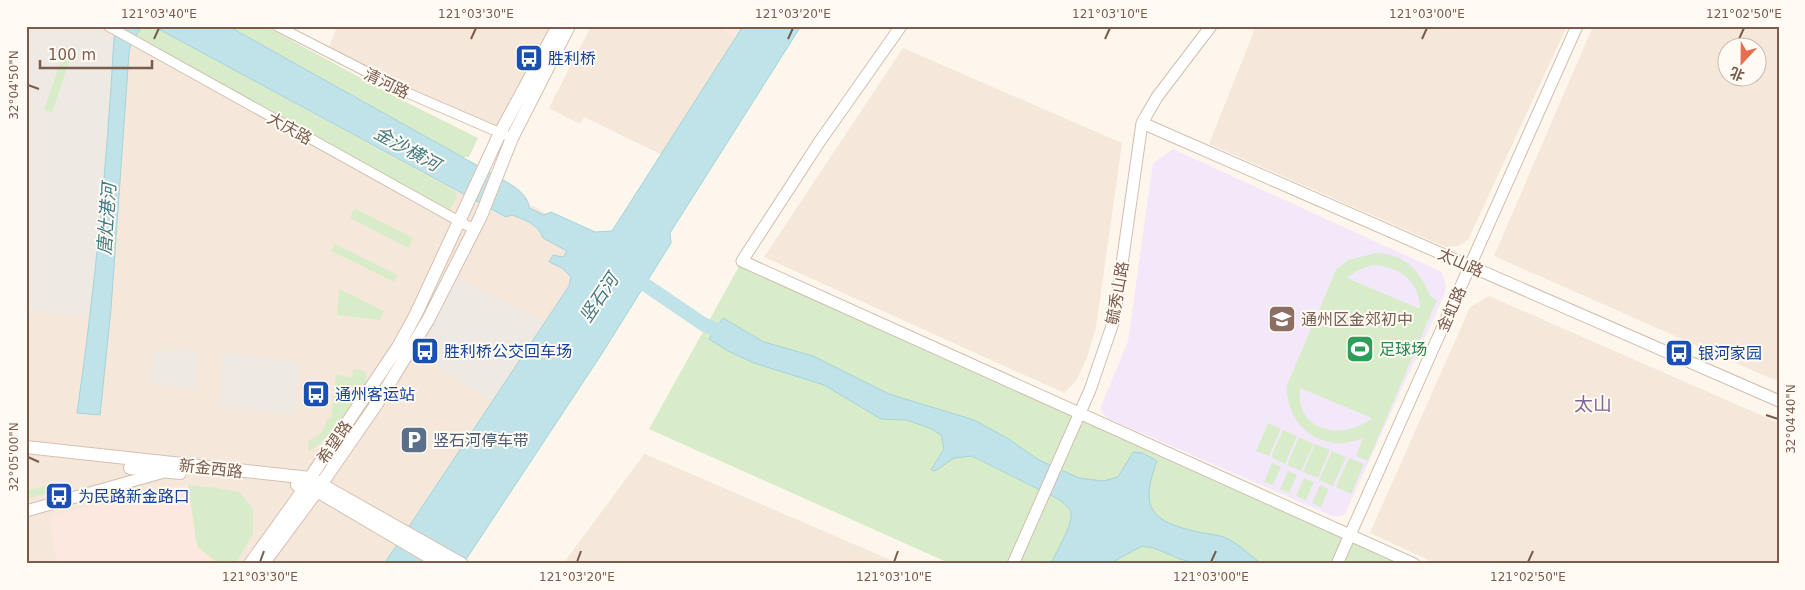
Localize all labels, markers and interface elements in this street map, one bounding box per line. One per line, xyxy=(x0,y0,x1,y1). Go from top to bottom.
text: 121°03'40"E xyxy=(121,7,197,21)
text: 121°03'30"E xyxy=(438,7,514,21)
text: 121°03'20"E xyxy=(755,7,831,21)
text: 121°03'10"E xyxy=(1072,7,1148,21)
text: 121°03'00"E xyxy=(1389,7,1465,21)
text: 121°02'50"E xyxy=(1706,7,1782,21)
scale bar xyxy=(40,38,152,70)
north arrow xyxy=(1718,38,1768,88)
bus stop icon: 胜利桥 xyxy=(514,43,544,73)
text: 100 m xyxy=(48,46,96,64)
place label: 胜利桥 xyxy=(548,49,596,68)
text: 32°04'50"N xyxy=(7,50,21,120)
street label: 清河路 xyxy=(361,64,413,103)
text: 北 xyxy=(1728,64,1747,84)
street label: 大庆路 xyxy=(264,108,315,148)
water label: 金沙横河 xyxy=(371,122,446,177)
water label: 唐灶港河 xyxy=(94,179,120,256)
street label: 太山路 xyxy=(1435,244,1487,281)
street label: 毓秀山路 xyxy=(1103,260,1132,326)
water label: 竖石河 xyxy=(575,267,624,326)
street label: 金虹路 xyxy=(1433,283,1470,335)
school or university icon: 通州区金郊初中 xyxy=(1267,304,1297,334)
place label: 通州区金郊初中 xyxy=(1301,310,1413,329)
sports icon: 足球场 xyxy=(1345,334,1375,364)
bus stop icon: 胜利桥公交回车场 xyxy=(410,336,440,366)
bus stop icon: 银河家园 xyxy=(1664,338,1694,368)
place label: 足球场 xyxy=(1379,340,1427,359)
place label: 胜利桥公交回车场 xyxy=(444,342,572,361)
place label: 银河家园 xyxy=(1698,344,1762,363)
bus stop icon: 通州客运站 xyxy=(301,379,331,409)
text: 32°04'40"N xyxy=(1784,384,1798,454)
place label: 通州客运站 xyxy=(335,385,415,404)
district label: 太山 xyxy=(1574,393,1612,415)
street label: 希望路 xyxy=(313,417,356,467)
text: 32°05'00"N xyxy=(7,422,21,492)
parking icon: 竖石河停车带 xyxy=(399,425,429,455)
place label: 竖石河停车带 xyxy=(433,431,529,450)
street label: 新金西路 xyxy=(178,456,244,481)
bus stop icon: 为民路新金路口 xyxy=(44,481,74,511)
place label: 为民路新金路口 xyxy=(78,487,190,506)
text: 121°03'30"E xyxy=(222,570,298,584)
text: 121°03'20"E xyxy=(539,570,615,584)
text: 121°03'10"E xyxy=(856,570,932,584)
text: 121°03'00"E xyxy=(1173,570,1249,584)
text: 121°02'50"E xyxy=(1490,570,1566,584)

